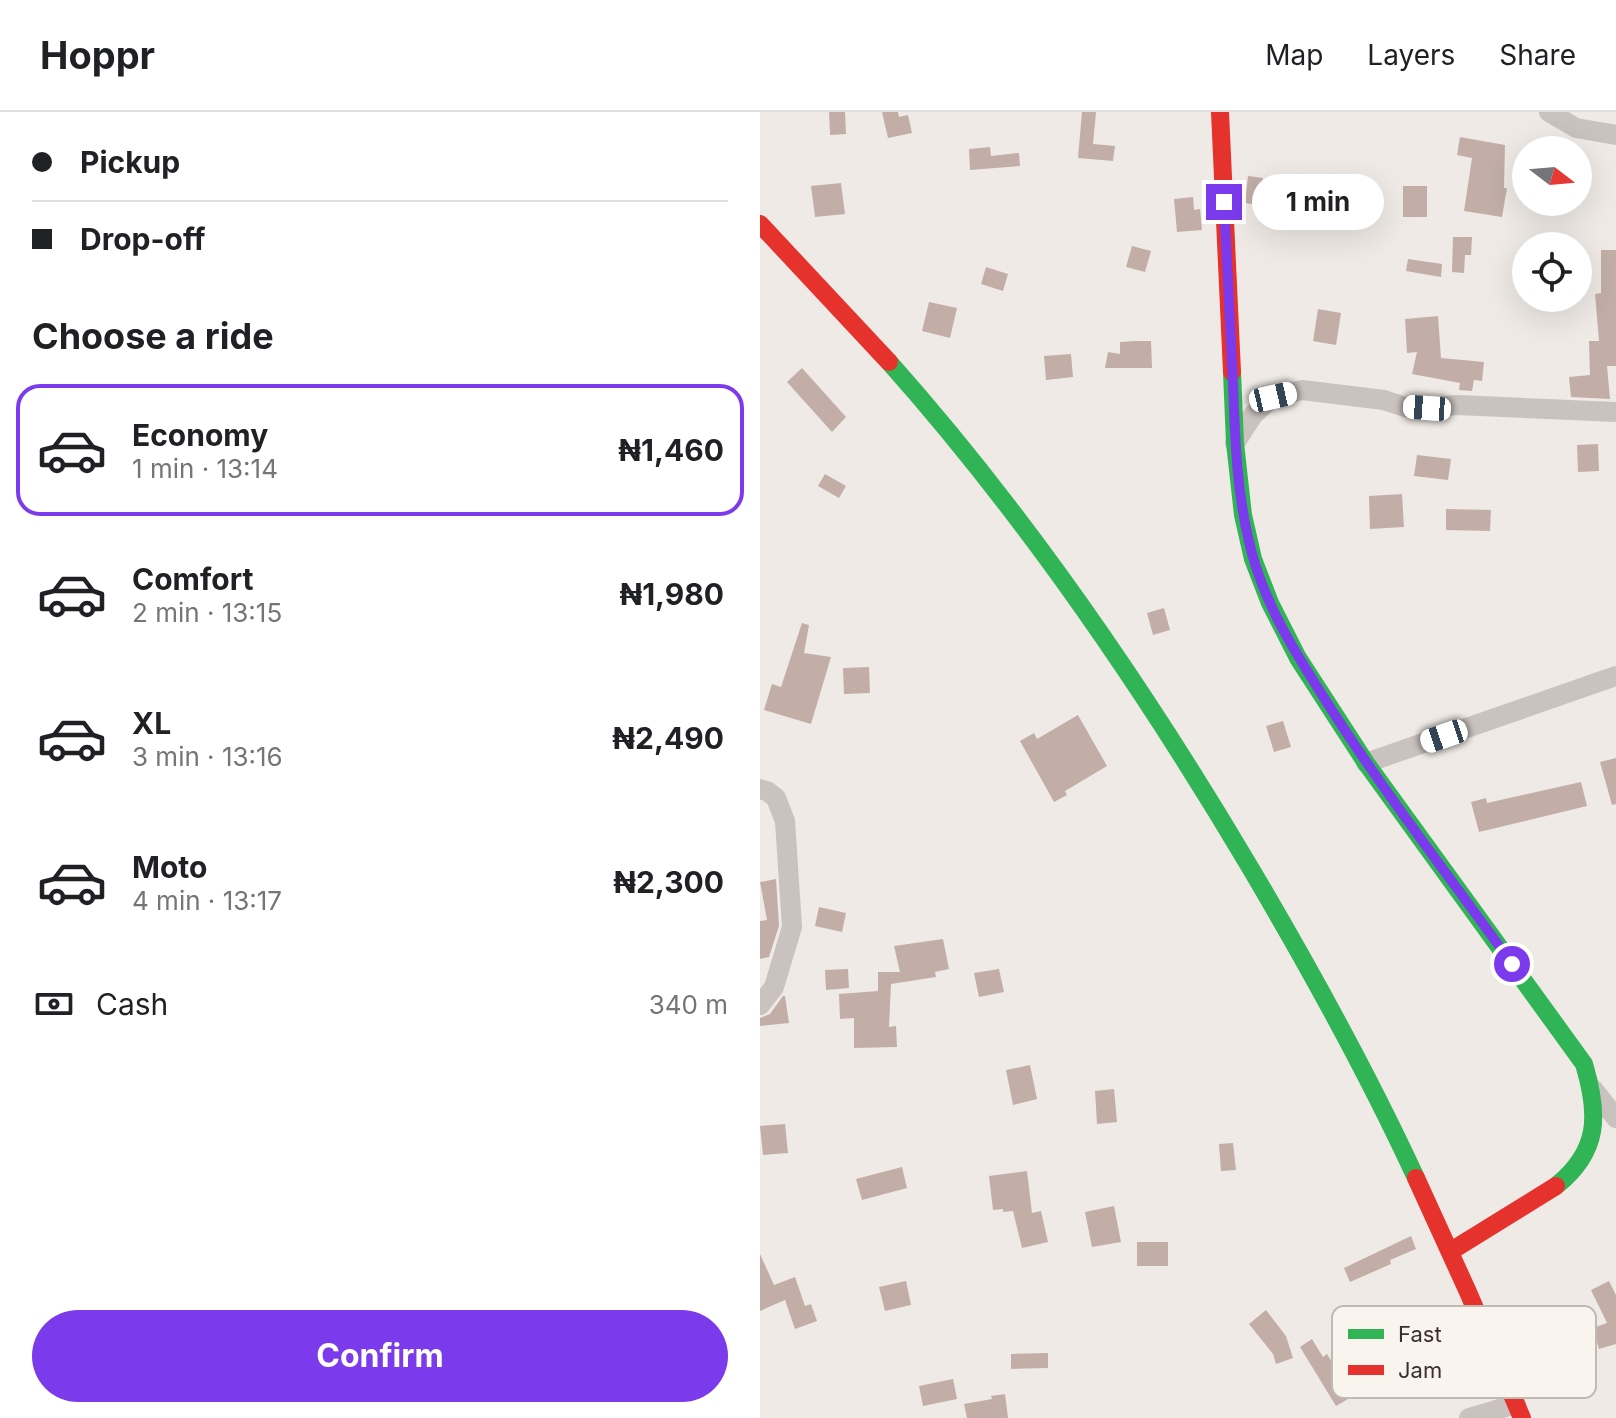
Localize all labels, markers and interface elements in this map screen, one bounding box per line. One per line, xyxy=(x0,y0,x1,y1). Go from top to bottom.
text: Hoppr xyxy=(40,32,155,78)
text: Map xyxy=(1265,38,1323,72)
text: Layers xyxy=(1367,38,1455,72)
text: Share xyxy=(1499,38,1576,72)
north arrow xyxy=(1512,136,1592,216)
map controls xyxy=(1512,136,1592,312)
text: Pickup xyxy=(80,144,180,180)
callout: 1 min xyxy=(1252,174,1384,230)
route end xyxy=(1206,184,1242,220)
text: 1 min xyxy=(1286,186,1350,217)
text: Drop-off xyxy=(80,221,206,257)
button: locate xyxy=(1512,232,1592,312)
text: Choose a ride xyxy=(32,314,274,358)
car xyxy=(1247,380,1299,414)
car xyxy=(1402,394,1452,422)
icon: car xyxy=(36,414,108,486)
text: Economy xyxy=(132,417,268,453)
text: ₦1,460 xyxy=(618,432,724,468)
text: 1 min · 13:14 xyxy=(132,453,278,484)
icon: car xyxy=(36,558,108,630)
text: Comfort xyxy=(132,561,253,597)
text: ₦1,980 xyxy=(619,576,724,612)
text: 2 min · 13:15 xyxy=(132,597,282,628)
icon: car xyxy=(36,702,108,774)
text: XL xyxy=(132,705,171,741)
car xyxy=(1417,717,1471,755)
text: ₦2,490 xyxy=(612,720,724,756)
text: 3 min · 13:16 xyxy=(132,741,283,772)
icon: car xyxy=(36,846,108,918)
text: Moto xyxy=(132,849,207,885)
text: ₦2,300 xyxy=(613,864,724,900)
text: 4 min · 13:17 xyxy=(132,885,282,916)
route start xyxy=(1494,946,1530,982)
icon: cash xyxy=(32,982,76,1026)
text: Cash xyxy=(96,986,168,1022)
text: 340 m xyxy=(649,989,728,1020)
legend xyxy=(1332,1306,1596,1398)
button: Confirm xyxy=(32,1310,728,1402)
text: Fast xyxy=(1398,1321,1442,1347)
text: Jam xyxy=(1398,1357,1442,1383)

